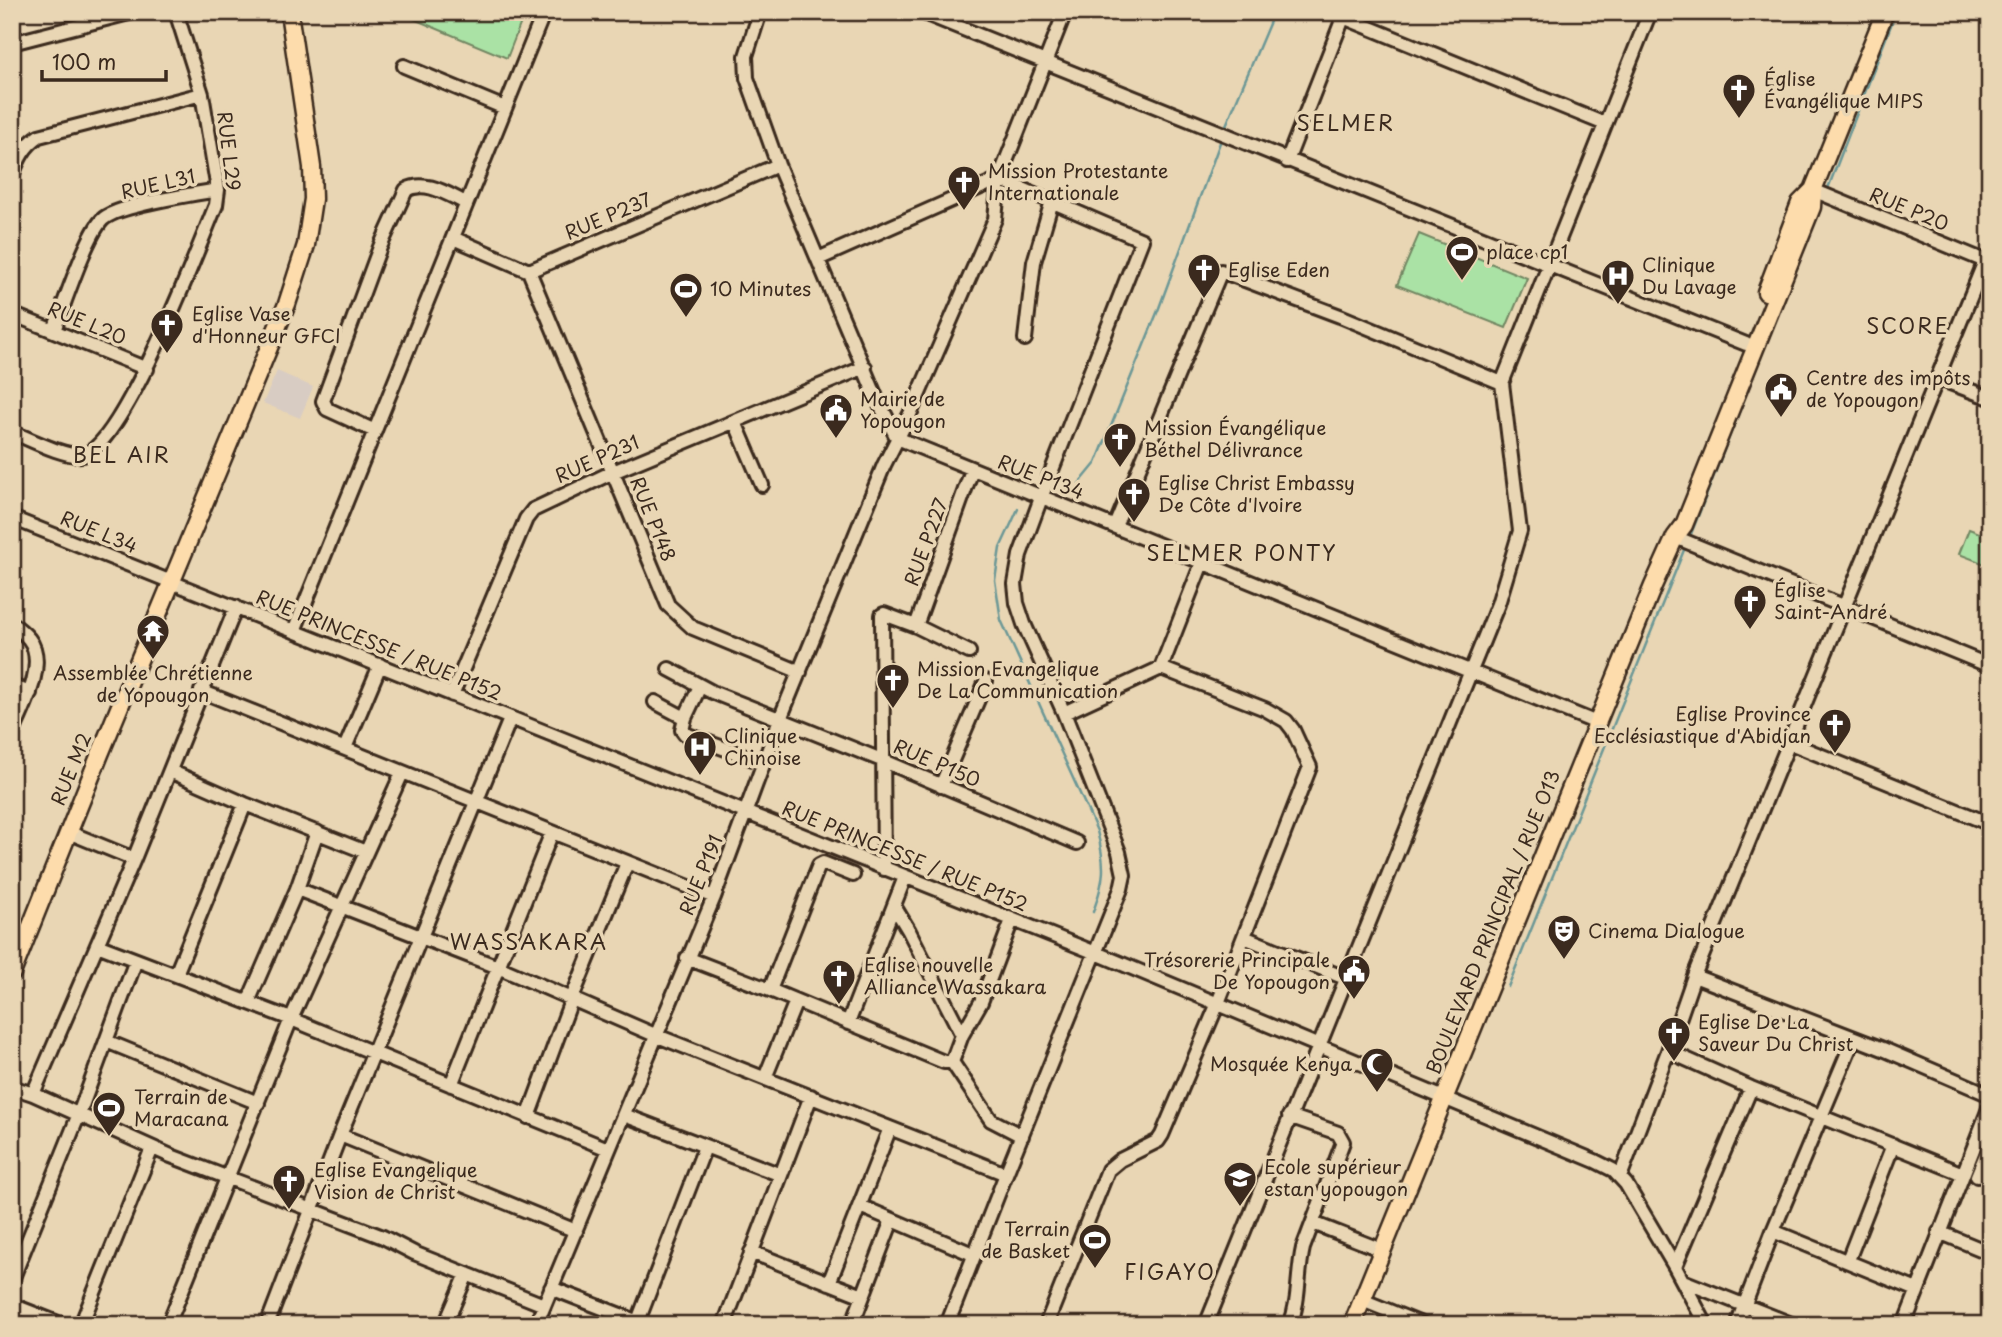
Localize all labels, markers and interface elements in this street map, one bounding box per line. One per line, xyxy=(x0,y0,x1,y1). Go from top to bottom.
scale bar xyxy=(42,38,166,82)
text: 100 m xyxy=(52,45,116,77)
place label: Église Évangélique MIPS xyxy=(1764,64,1924,114)
church icon: Église Évangélique MIPS xyxy=(1720,71,1758,120)
district label: SELMER xyxy=(1297,106,1395,138)
street label: RUE L29 xyxy=(211,110,249,192)
place label: Mission Protestante Internationale xyxy=(988,156,1168,206)
street label: RUE L31 xyxy=(118,161,198,205)
church icon: Mission Protestante Internationale xyxy=(945,163,983,212)
street label: RUE P20 xyxy=(1865,179,1953,237)
street label: RUE P237 xyxy=(560,184,655,246)
sports icon: place cp1 xyxy=(1443,233,1481,282)
place label: place cp1 xyxy=(1486,237,1568,265)
place label: Clinique Du Lavage xyxy=(1642,250,1737,300)
church icon: Eglise Eden xyxy=(1185,251,1223,300)
place label: Eglise Eden xyxy=(1228,255,1330,283)
hospital icon: Clinique Du Lavage xyxy=(1599,257,1637,306)
sports icon: 1O Minutes xyxy=(667,270,705,319)
place label: 1O Minutes xyxy=(710,274,811,302)
street label: RUE L20 xyxy=(44,294,131,351)
place label: Eglise Vase d'Honneur GFCI xyxy=(192,299,341,349)
church icon: Eglise Vase d'Honneur GFCI xyxy=(148,306,186,355)
district label: SCORE xyxy=(1866,309,1950,341)
place label: Centre des impôts de Yopougon xyxy=(1806,363,1970,413)
public building icon: Centre des impôts de Yopougon xyxy=(1762,370,1800,419)
place label: Mairie de Yopougon xyxy=(860,384,946,434)
public building icon: Mairie de Yopougon xyxy=(817,391,855,440)
place label: Mission Évangélique Béthel Délivrance xyxy=(1144,413,1326,463)
church icon: Mission Évangélique Béthel Délivrance xyxy=(1101,420,1139,469)
street label: RUE P231 xyxy=(550,427,643,489)
district label: BEL AIR xyxy=(73,438,171,470)
street label: RUE P134 xyxy=(994,447,1089,505)
place label: Eglise Christ Embassy De Côte d'Ivoire xyxy=(1158,468,1355,518)
street label: RUE P148 xyxy=(624,472,684,565)
church icon: Eglise Christ Embassy De Côte d'Ivoire xyxy=(1115,475,1153,524)
street label: RUE P227 xyxy=(896,494,954,590)
street label: RUE L34 xyxy=(57,503,142,559)
district label: SELMER PONTY xyxy=(1146,536,1338,568)
place label: Église Saint-André xyxy=(1774,575,1887,625)
street label: RUE PRINCESSE / RUE P152 xyxy=(252,582,506,706)
church icon: Église Saint-André xyxy=(1731,582,1769,631)
temple icon: Assemblée Chrétienne de Yopougon xyxy=(134,612,172,661)
place label: Mission Evangelique De La Communication xyxy=(917,654,1118,704)
place label: Assemblée Chrétienne de Yopougon xyxy=(53,658,253,708)
church icon: Mission Evangelique De La Communication xyxy=(874,661,912,710)
place label: Eglise Province Ecclésiastique d'Abidjan xyxy=(1594,699,1811,749)
church icon: Eglise Province Ecclésiastique d'Abidjan xyxy=(1816,706,1854,755)
place label: Clinique Chinoise xyxy=(724,721,801,771)
street label: RUE M2 xyxy=(43,728,97,809)
hospital icon: Clinique Chinoise xyxy=(681,728,719,777)
street label: RUE P150 xyxy=(890,731,985,793)
street label: BOULEVARD PRINCIPAL / RUE O13 xyxy=(1418,765,1566,1078)
street label: RUE PRINCESSE / RUE P152 xyxy=(778,793,1032,917)
street label: RUE P191 xyxy=(671,830,729,919)
theatre icon: Cinema Dialogue xyxy=(1545,912,1583,961)
place label: Cinema Dialogue xyxy=(1588,916,1745,944)
district label: WASSAKARA xyxy=(450,925,608,957)
place label: Trésorerie Principale De Yopougon xyxy=(1144,945,1330,995)
place label: Eglise nouvelle Alliance Wassakara xyxy=(864,950,1046,1000)
public building icon: Trésorerie Principale De Yopougon xyxy=(1335,952,1373,1001)
church icon: Eglise nouvelle Alliance Wassakara xyxy=(820,957,858,1006)
place label: Eglise De La Saveur Du Christ xyxy=(1698,1007,1854,1057)
church icon: Eglise De La Saveur Du Christ xyxy=(1655,1014,1693,1063)
mosque icon: Mosquée Kenya xyxy=(1358,1045,1396,1094)
place label: Mosquée Kenya xyxy=(1210,1049,1352,1077)
place label: Terrain de Maracana xyxy=(134,1082,228,1132)
sports icon: Terrain de Maracana xyxy=(90,1089,128,1138)
place label: Ecole supérieur estan yopougon xyxy=(1264,1152,1408,1202)
place label: Eglise Evangelique Vision de Christ xyxy=(314,1155,477,1205)
school or university icon: Ecole supérieur estan yopougon xyxy=(1221,1159,1259,1208)
church icon: Eglise Evangelique Vision de Christ xyxy=(270,1162,308,1211)
place label: Terrain de Basket xyxy=(981,1214,1070,1264)
sports icon: Terrain de Basket xyxy=(1076,1221,1114,1270)
district label: FIGAYO xyxy=(1124,1255,1216,1287)

